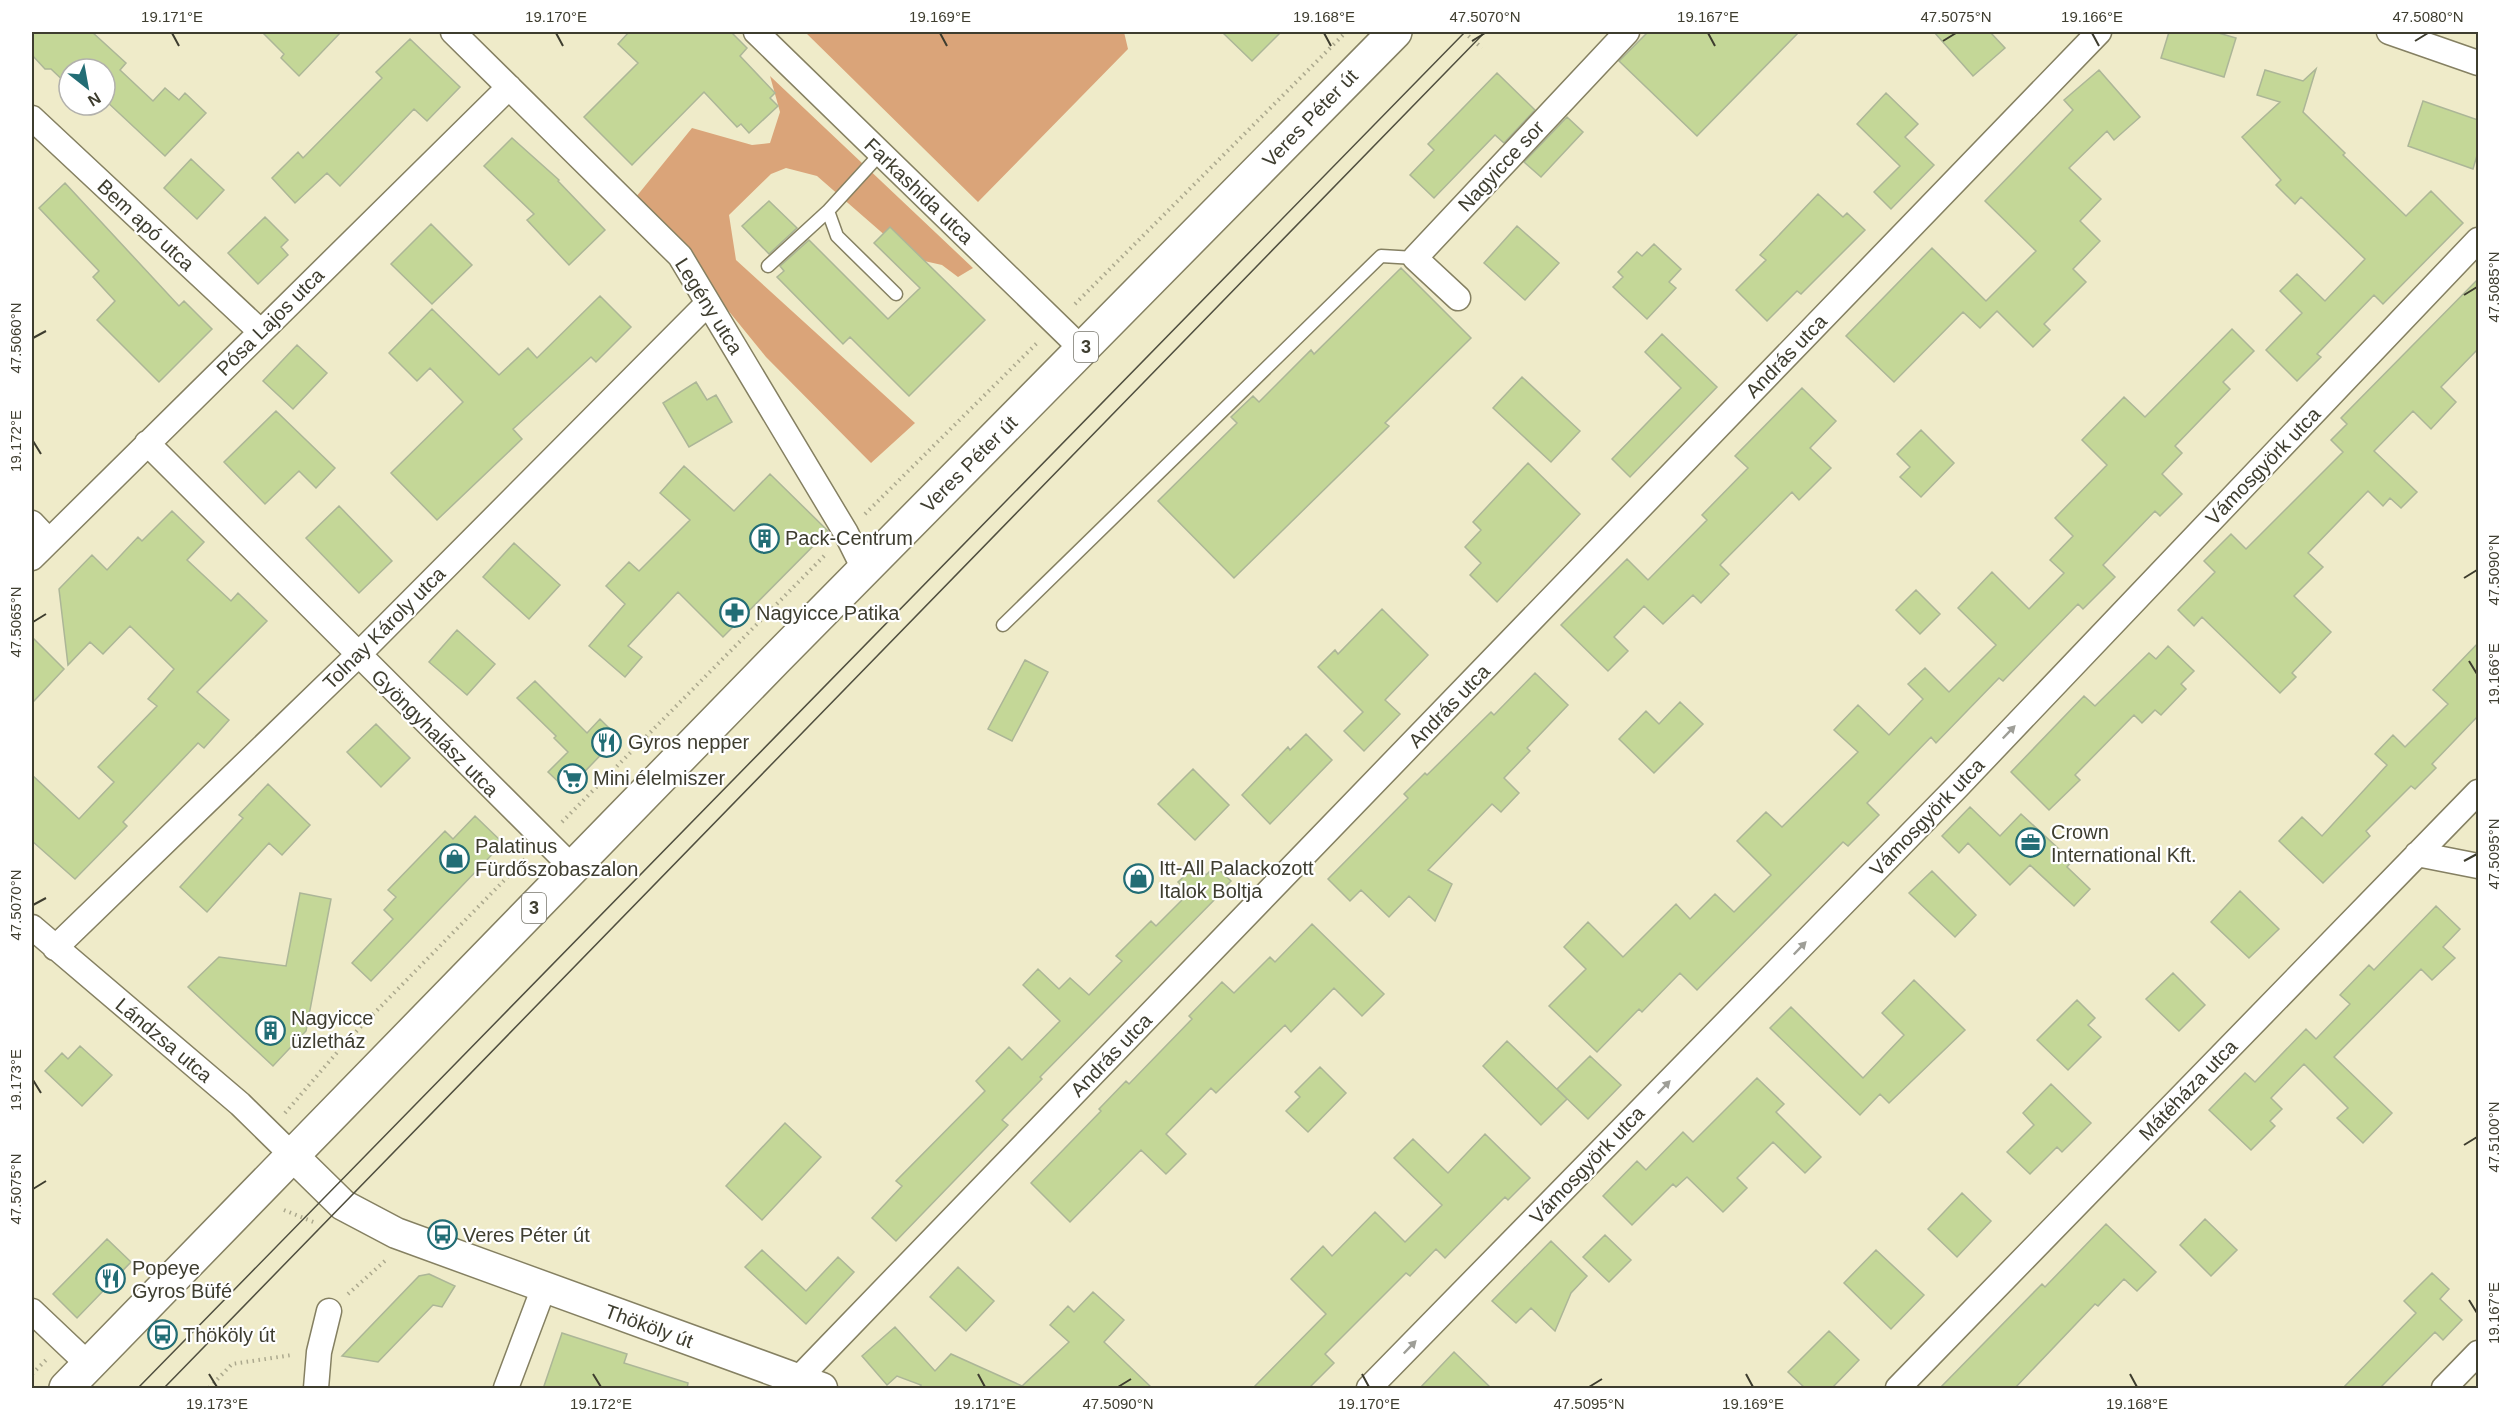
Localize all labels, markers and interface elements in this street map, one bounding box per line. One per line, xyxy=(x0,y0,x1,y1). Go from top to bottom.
text: 19.171°E xyxy=(141,8,203,25)
text: 19.170°E xyxy=(525,8,587,25)
text: 19.169°E xyxy=(909,8,971,25)
text: 19.168°E xyxy=(1293,8,1355,25)
text: 47.5070°N xyxy=(1449,8,1521,25)
text: 19.167°E xyxy=(1677,8,1739,25)
text: 47.5075°N xyxy=(1920,8,1992,25)
text: 19.166°E xyxy=(2061,8,2123,25)
text: 47.5080°N xyxy=(2392,8,2464,25)
north arrow xyxy=(57,57,117,117)
street label: Veres Péter út xyxy=(1258,64,1362,171)
text: N xyxy=(85,89,104,110)
street label: Nagyicce sor xyxy=(1454,116,1549,216)
street label: Farkashida utca xyxy=(860,134,978,249)
street label: Bem apó utca xyxy=(93,175,199,276)
text: 47.5085°N xyxy=(2485,251,2502,323)
street label: Legény utca xyxy=(671,254,748,359)
street label: Pósa Lajos utca xyxy=(212,263,329,380)
text: 47.5060°N xyxy=(7,302,24,374)
street label: András utca xyxy=(1741,309,1832,402)
road number: 3 xyxy=(1074,332,1098,362)
street label: Vámosgyörk utca xyxy=(2201,402,2325,529)
text: 19.172°E xyxy=(7,410,24,472)
street label: Veres Péter út xyxy=(916,411,1022,517)
building icon: Pack-Centrum xyxy=(748,522,780,554)
place label: Pack-Centrum xyxy=(785,527,913,549)
text: 47.5090°N xyxy=(2485,534,2502,606)
street label: Tolnay Károly utca xyxy=(318,562,450,694)
text: 47.5065°N xyxy=(7,586,24,658)
pharmacy icon: Nagyicce Patika xyxy=(719,597,751,629)
place label: Nagyicce Patika xyxy=(756,602,900,624)
text: 19.166°E xyxy=(2485,643,2502,705)
street label: András utca xyxy=(1404,659,1495,752)
street label: Gyöngyhalász utca xyxy=(367,665,504,802)
one-way arrow xyxy=(2002,725,2016,740)
restaurant icon: Gyros nepper xyxy=(591,726,623,758)
place label: Gyros nepper xyxy=(628,731,750,753)
street label: Vámosgyörk utca xyxy=(1865,753,1989,880)
supermarket icon: Mini élelmiszer xyxy=(556,762,588,794)
place label: Mini élelmiszer xyxy=(593,767,726,789)
text: 47.5095°N xyxy=(2485,818,2502,890)
place label: Crown International Kft. xyxy=(2051,821,2197,866)
office icon: Crown International Kft. xyxy=(2014,827,2046,859)
place label: Palatinus Fürdőszobaszalon xyxy=(475,835,638,880)
shop icon: Palatinus Fürdőszobaszalon xyxy=(438,842,470,874)
place label: Itt-All Palackozott Italok Boltja xyxy=(1159,857,1314,902)
shop icon: Itt-All Palackozott Italok Boltja xyxy=(1122,863,1154,895)
text: 47.5070°N xyxy=(7,869,24,941)
road number: 3 xyxy=(522,893,546,923)
one-way arrow xyxy=(1793,940,1807,955)
street label: Lándzsa utca xyxy=(111,993,217,1087)
place label: Nagyicce üzletház xyxy=(291,1007,373,1052)
street label: András utca xyxy=(1066,1008,1157,1101)
building icon: Nagyicce üzletház xyxy=(254,1014,286,1046)
street label: Mátéháza utca xyxy=(2135,1035,2242,1145)
text: 19.173°E xyxy=(7,1049,24,1111)
one-way arrow xyxy=(1656,1081,1670,1095)
street label: Vámosgyörk utca xyxy=(1525,1101,1649,1228)
text: 47.5100°N xyxy=(2485,1101,2502,1173)
text: 47.5075°N xyxy=(7,1153,24,1225)
bus stop icon: Veres Péter út xyxy=(426,1219,458,1251)
place label: Veres Péter út xyxy=(463,1224,590,1246)
place label: Popeye Gyros Büfé xyxy=(132,1257,232,1302)
restaurant icon: Popeye Gyros Büfé xyxy=(95,1263,127,1295)
text: 19.167°E xyxy=(2485,1282,2502,1344)
street label: Thököly út xyxy=(602,1300,697,1352)
bus stop icon: Thököly út xyxy=(146,1319,178,1351)
place label: Thököly út xyxy=(183,1324,276,1346)
one-way arrow xyxy=(1403,1339,1417,1354)
text: 19.173°E xyxy=(186,1395,248,1412)
text: 19.172°E xyxy=(570,1395,632,1412)
text: 19.171°E xyxy=(954,1395,1016,1412)
text: 47.5090°N xyxy=(1082,1395,1154,1412)
text: 19.170°E xyxy=(1338,1395,1400,1412)
text: 47.5095°N xyxy=(1553,1395,1625,1412)
text: 19.169°E xyxy=(1722,1395,1784,1412)
text: 19.168°E xyxy=(2106,1395,2168,1412)

